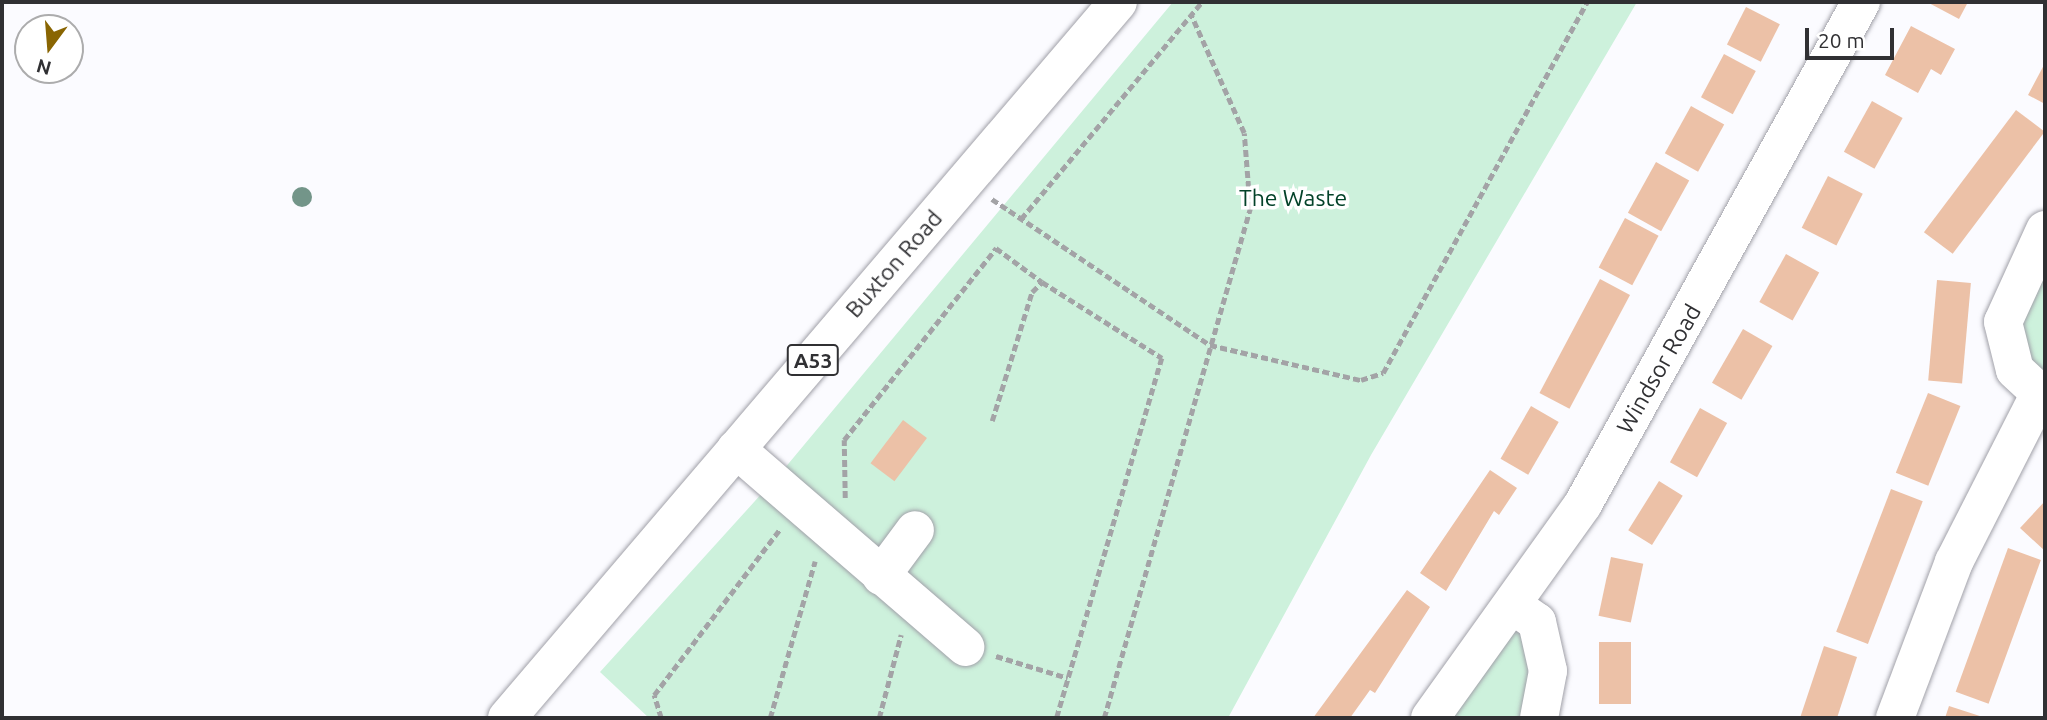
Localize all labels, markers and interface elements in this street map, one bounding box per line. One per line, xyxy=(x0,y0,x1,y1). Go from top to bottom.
north arrow xyxy=(14,14,84,84)
scale bar xyxy=(1809,14,1898,58)
text: 20 m xyxy=(1818,28,1865,52)
text: N xyxy=(34,55,54,80)
park label: The Waste xyxy=(1239,184,1347,212)
street label: Buxton Road xyxy=(840,205,948,323)
street label: Windsor Road xyxy=(1611,300,1707,438)
road number: A53 xyxy=(787,342,839,378)

